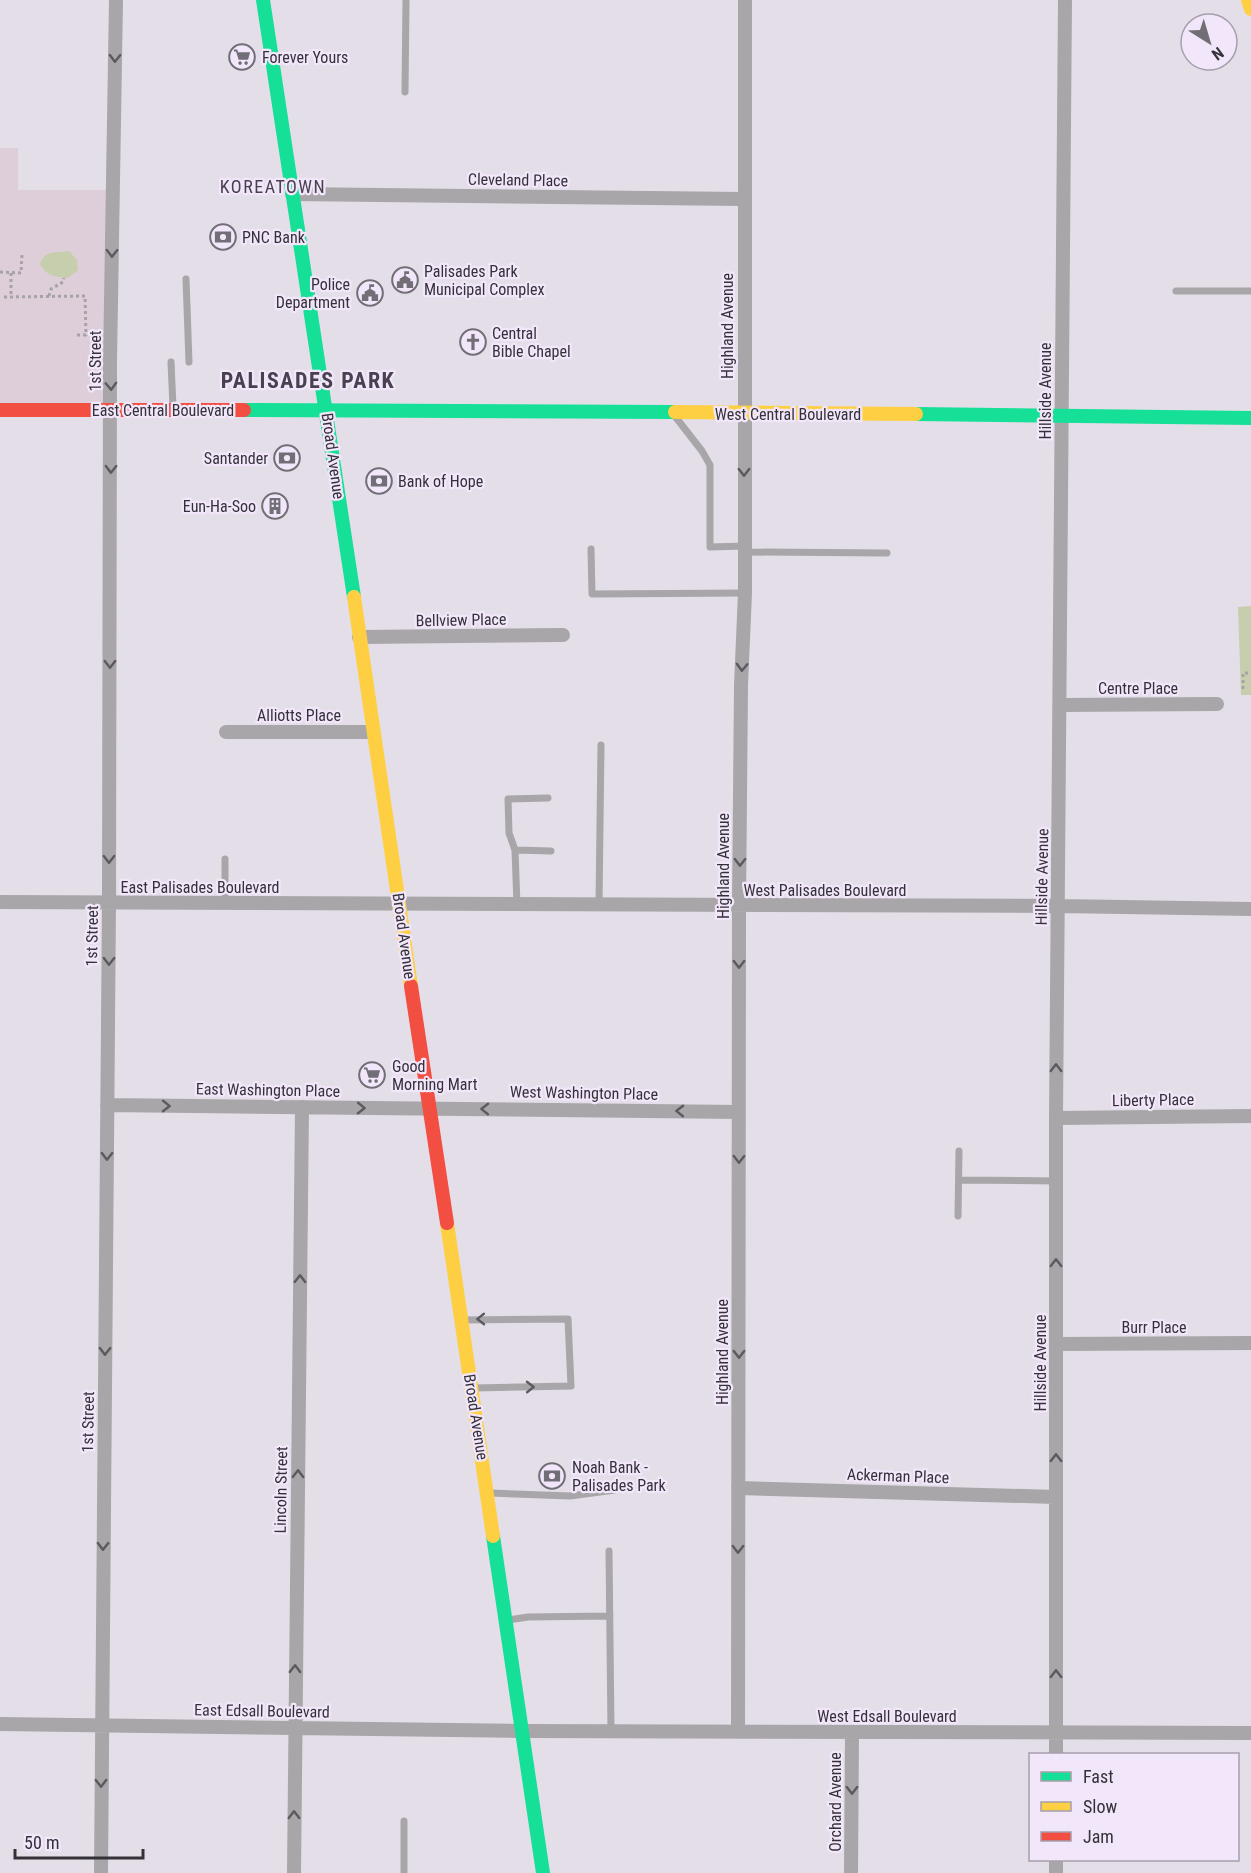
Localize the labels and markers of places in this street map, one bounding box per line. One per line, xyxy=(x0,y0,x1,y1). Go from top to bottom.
supermarket icon: Forever Yours xyxy=(227,42,257,72)
place label: Forever Yours xyxy=(262,48,348,67)
bank icon: PNC Bank xyxy=(208,222,238,252)
place label: PNC Bank xyxy=(242,228,306,247)
place label: Palisades Park Municipal Complex xyxy=(424,262,544,299)
public building icon: Palisades Park Municipal Complex xyxy=(390,265,420,295)
place label: Police Department xyxy=(276,275,350,312)
public building icon: Police Department xyxy=(355,278,385,308)
place label: Central Bible Chapel xyxy=(492,324,571,361)
church icon: Central Bible Chapel xyxy=(458,327,488,357)
bank icon: Santander xyxy=(272,443,302,473)
place label: Santander xyxy=(204,449,268,468)
bank icon: Bank of Hope xyxy=(364,466,394,496)
place label: Bank of Hope xyxy=(398,472,483,491)
building icon: Eun-Ha-Soo xyxy=(260,491,290,521)
place label: Eun-Ha-Soo xyxy=(183,497,256,516)
place label: Good Morning Mart xyxy=(392,1057,478,1094)
supermarket icon: Good Morning Mart xyxy=(357,1060,387,1090)
place label: Noah Bank - Palisades Park xyxy=(572,1458,666,1495)
bank icon: Noah Bank - Palisades Park xyxy=(537,1461,567,1491)

